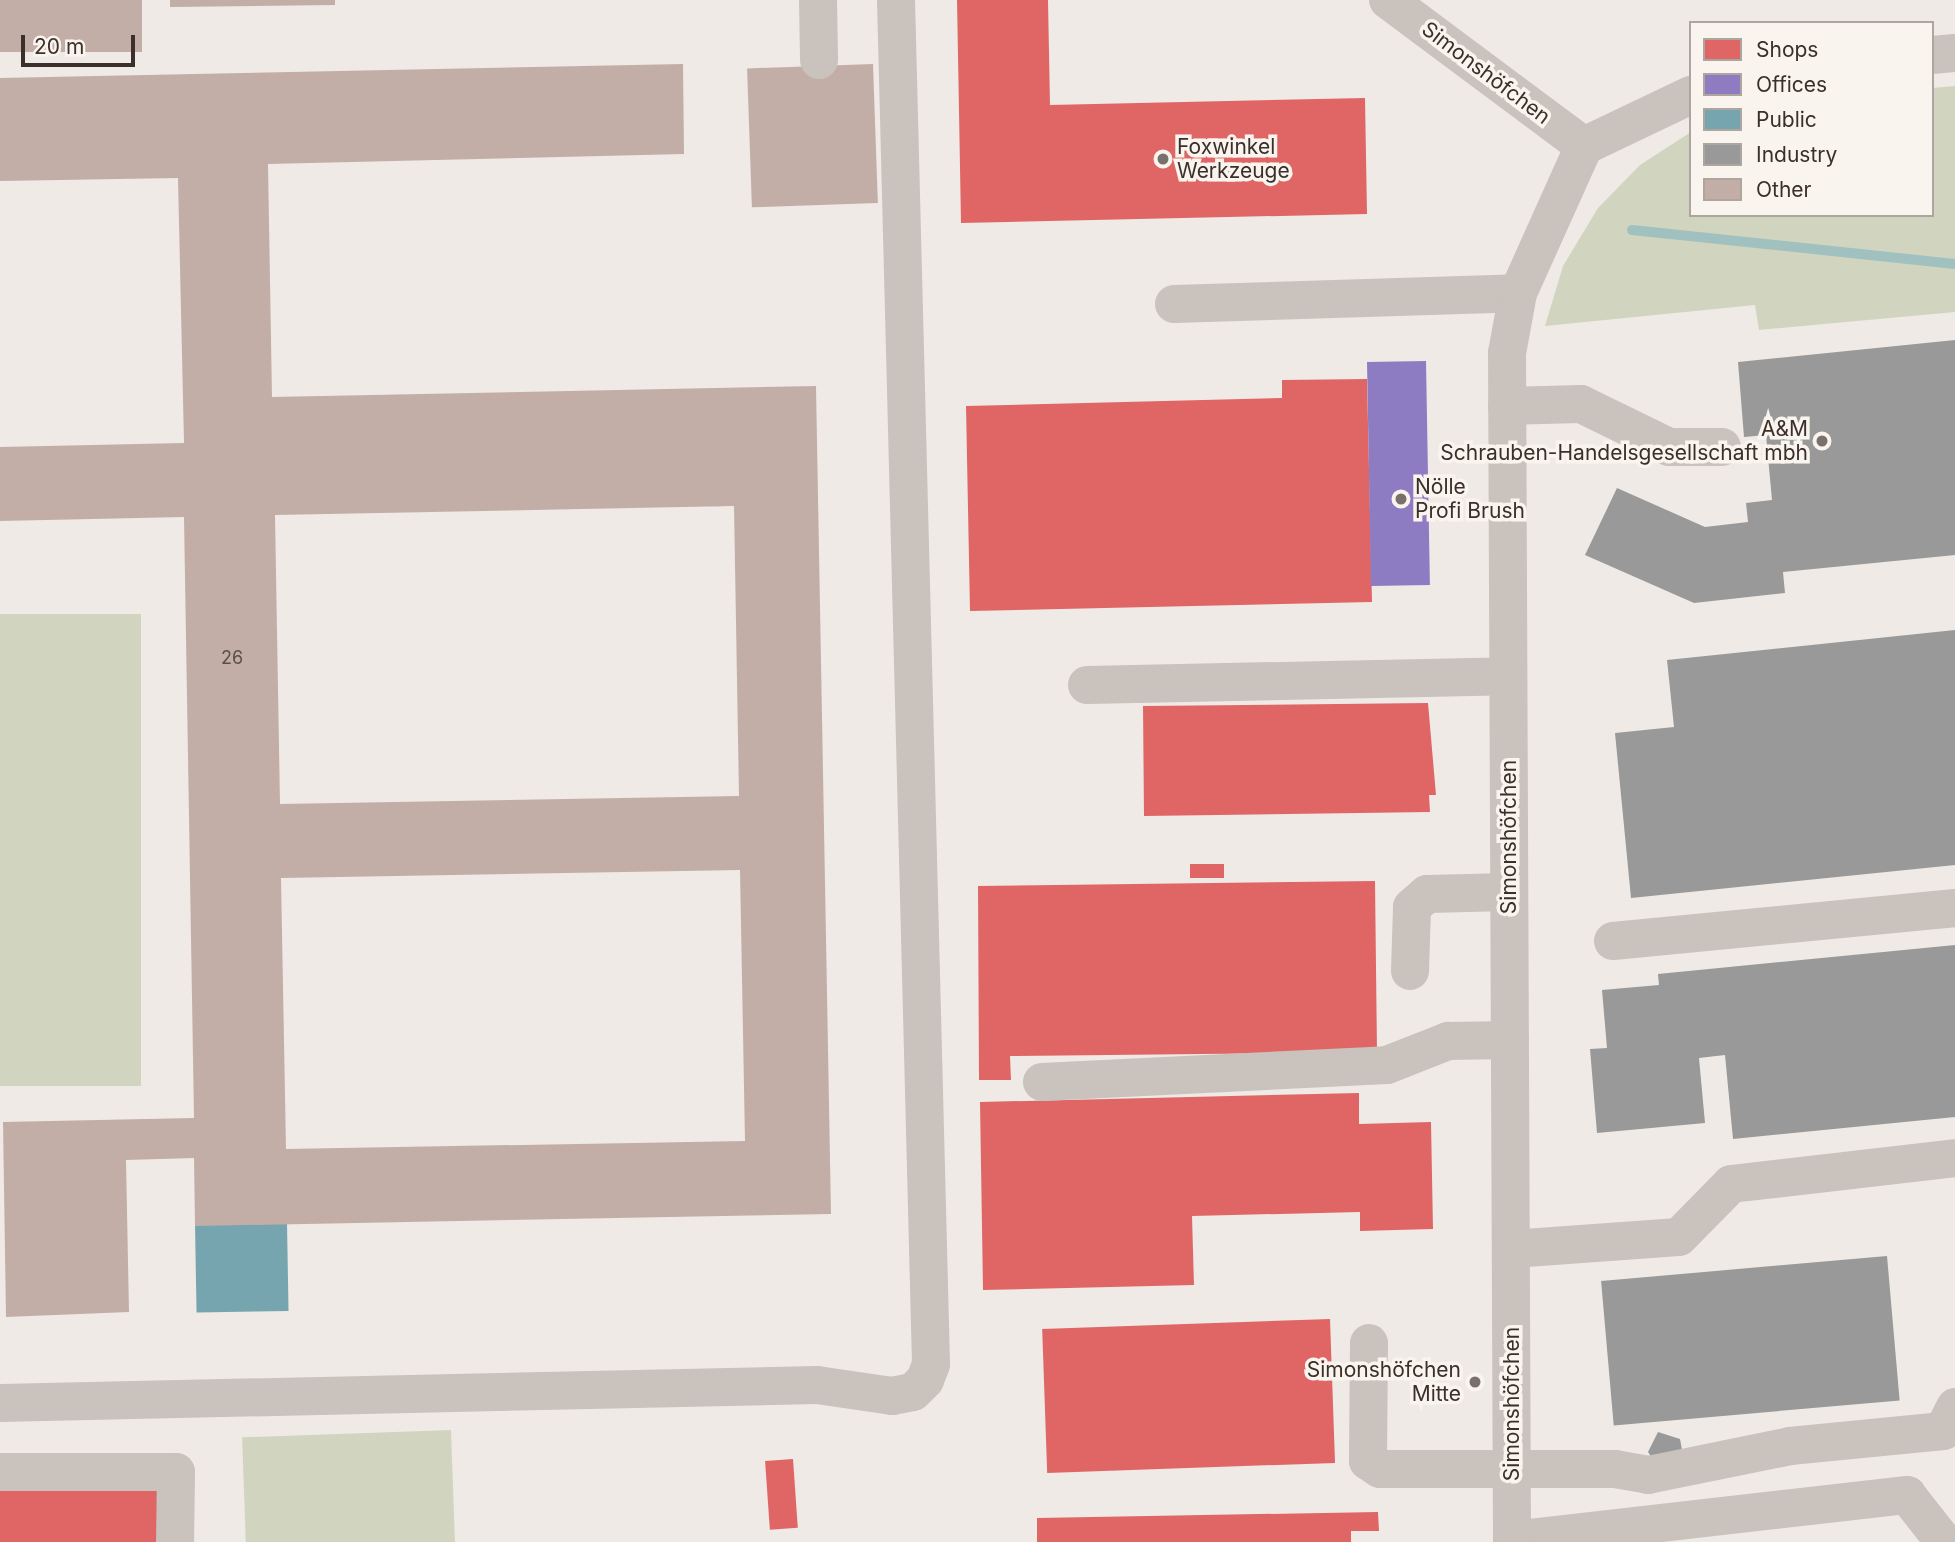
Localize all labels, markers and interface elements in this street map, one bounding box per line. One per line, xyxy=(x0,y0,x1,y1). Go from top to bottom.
street label: Simonshöfchen xyxy=(1417,17,1555,129)
scale bar xyxy=(24,21,138,65)
legend xyxy=(1689,21,1934,217)
text: 20 m xyxy=(34,34,84,59)
text: Shops xyxy=(1756,37,1818,62)
text: Offices xyxy=(1756,72,1827,97)
text: Public xyxy=(1756,107,1817,132)
place label: Foxwinkel Werkzeuge xyxy=(1177,134,1290,184)
text: Industry xyxy=(1756,142,1837,167)
marker: Foxwinkel Werkzeuge xyxy=(1155,151,1171,167)
text: Other xyxy=(1756,177,1812,202)
place label: A&M Schrauben-Handelsgesellschaft mbh xyxy=(1440,416,1808,466)
marker: A&M Schrauben-Handelsgesellschaft mbh xyxy=(1814,433,1830,449)
place label: Nölle Profi Brush xyxy=(1415,474,1525,524)
marker: Nölle Profi Brush xyxy=(1393,491,1409,507)
house number: 26 xyxy=(221,647,243,669)
street label: Simonshöfchen xyxy=(1496,760,1522,914)
street label: Simonshöfchen xyxy=(1499,1327,1525,1481)
place label: Simonshöfchen Mitte xyxy=(1307,1357,1461,1407)
marker: Simonshöfchen Mitte xyxy=(1467,1374,1483,1390)

